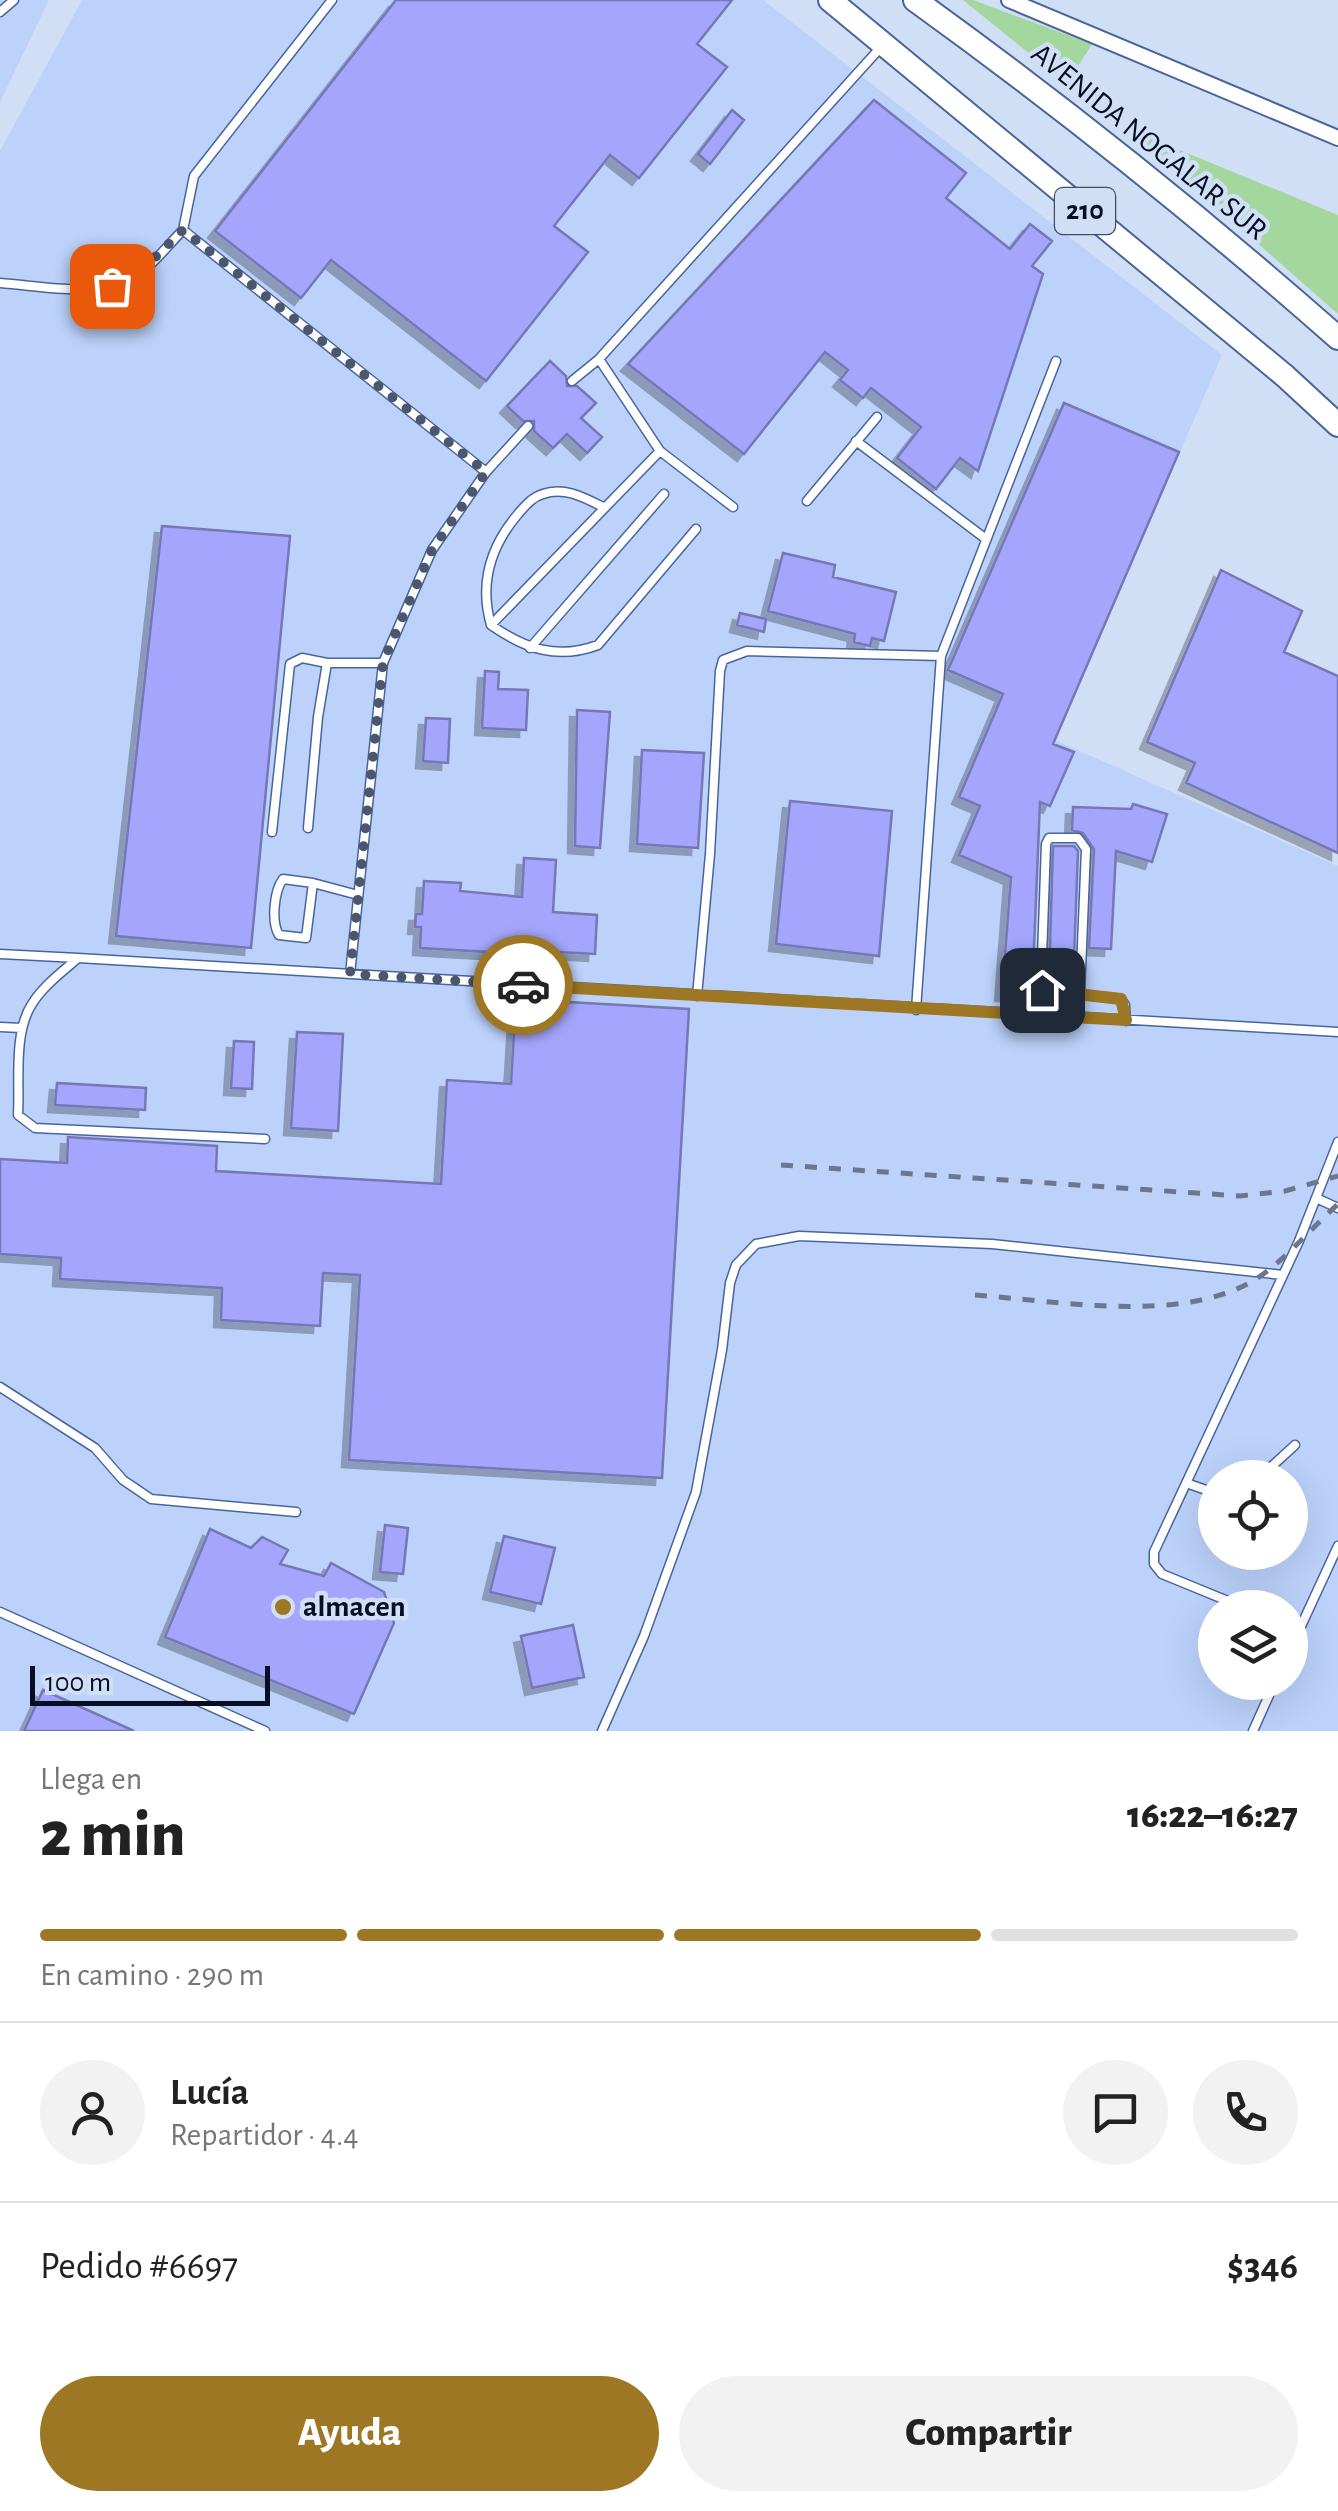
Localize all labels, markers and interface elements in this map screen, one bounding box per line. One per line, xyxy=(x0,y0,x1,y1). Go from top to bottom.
street label: AVENIDA NOGALAR SUR xyxy=(1026,38,1272,246)
road number: 210 xyxy=(1055,188,1115,234)
pin xyxy=(70,244,155,329)
icon: bag xyxy=(85,259,140,314)
courier xyxy=(473,935,573,1035)
pin xyxy=(1000,948,1085,1033)
icon: car xyxy=(496,958,551,1013)
icon: home xyxy=(1015,963,1070,1018)
map controls xyxy=(1198,1460,1308,1700)
button: locate xyxy=(1198,1460,1308,1570)
button: layers xyxy=(1198,1590,1308,1700)
place label: almacen xyxy=(303,1592,406,1622)
marker: almacen xyxy=(272,1596,294,1618)
scale bar xyxy=(30,1661,270,1706)
text: 100 m xyxy=(45,1669,111,1697)
text: Llega en xyxy=(40,1763,142,1795)
text: 16:22–16:27 xyxy=(1127,1797,1298,1835)
text: 2 min xyxy=(40,1803,186,1868)
text: En camino · 290 m xyxy=(40,1959,264,1991)
button: person xyxy=(40,2060,145,2165)
button: chat xyxy=(1063,2060,1168,2165)
button: phone xyxy=(1193,2060,1298,2165)
text: Lucía xyxy=(170,2074,249,2112)
text: Repartidor · 4.4 xyxy=(170,2119,359,2151)
text: Pedido #6697 xyxy=(40,2248,238,2286)
text: $346 xyxy=(1227,2248,1298,2286)
button: Ayuda xyxy=(40,2376,659,2491)
button: Compartir xyxy=(679,2376,1298,2491)

